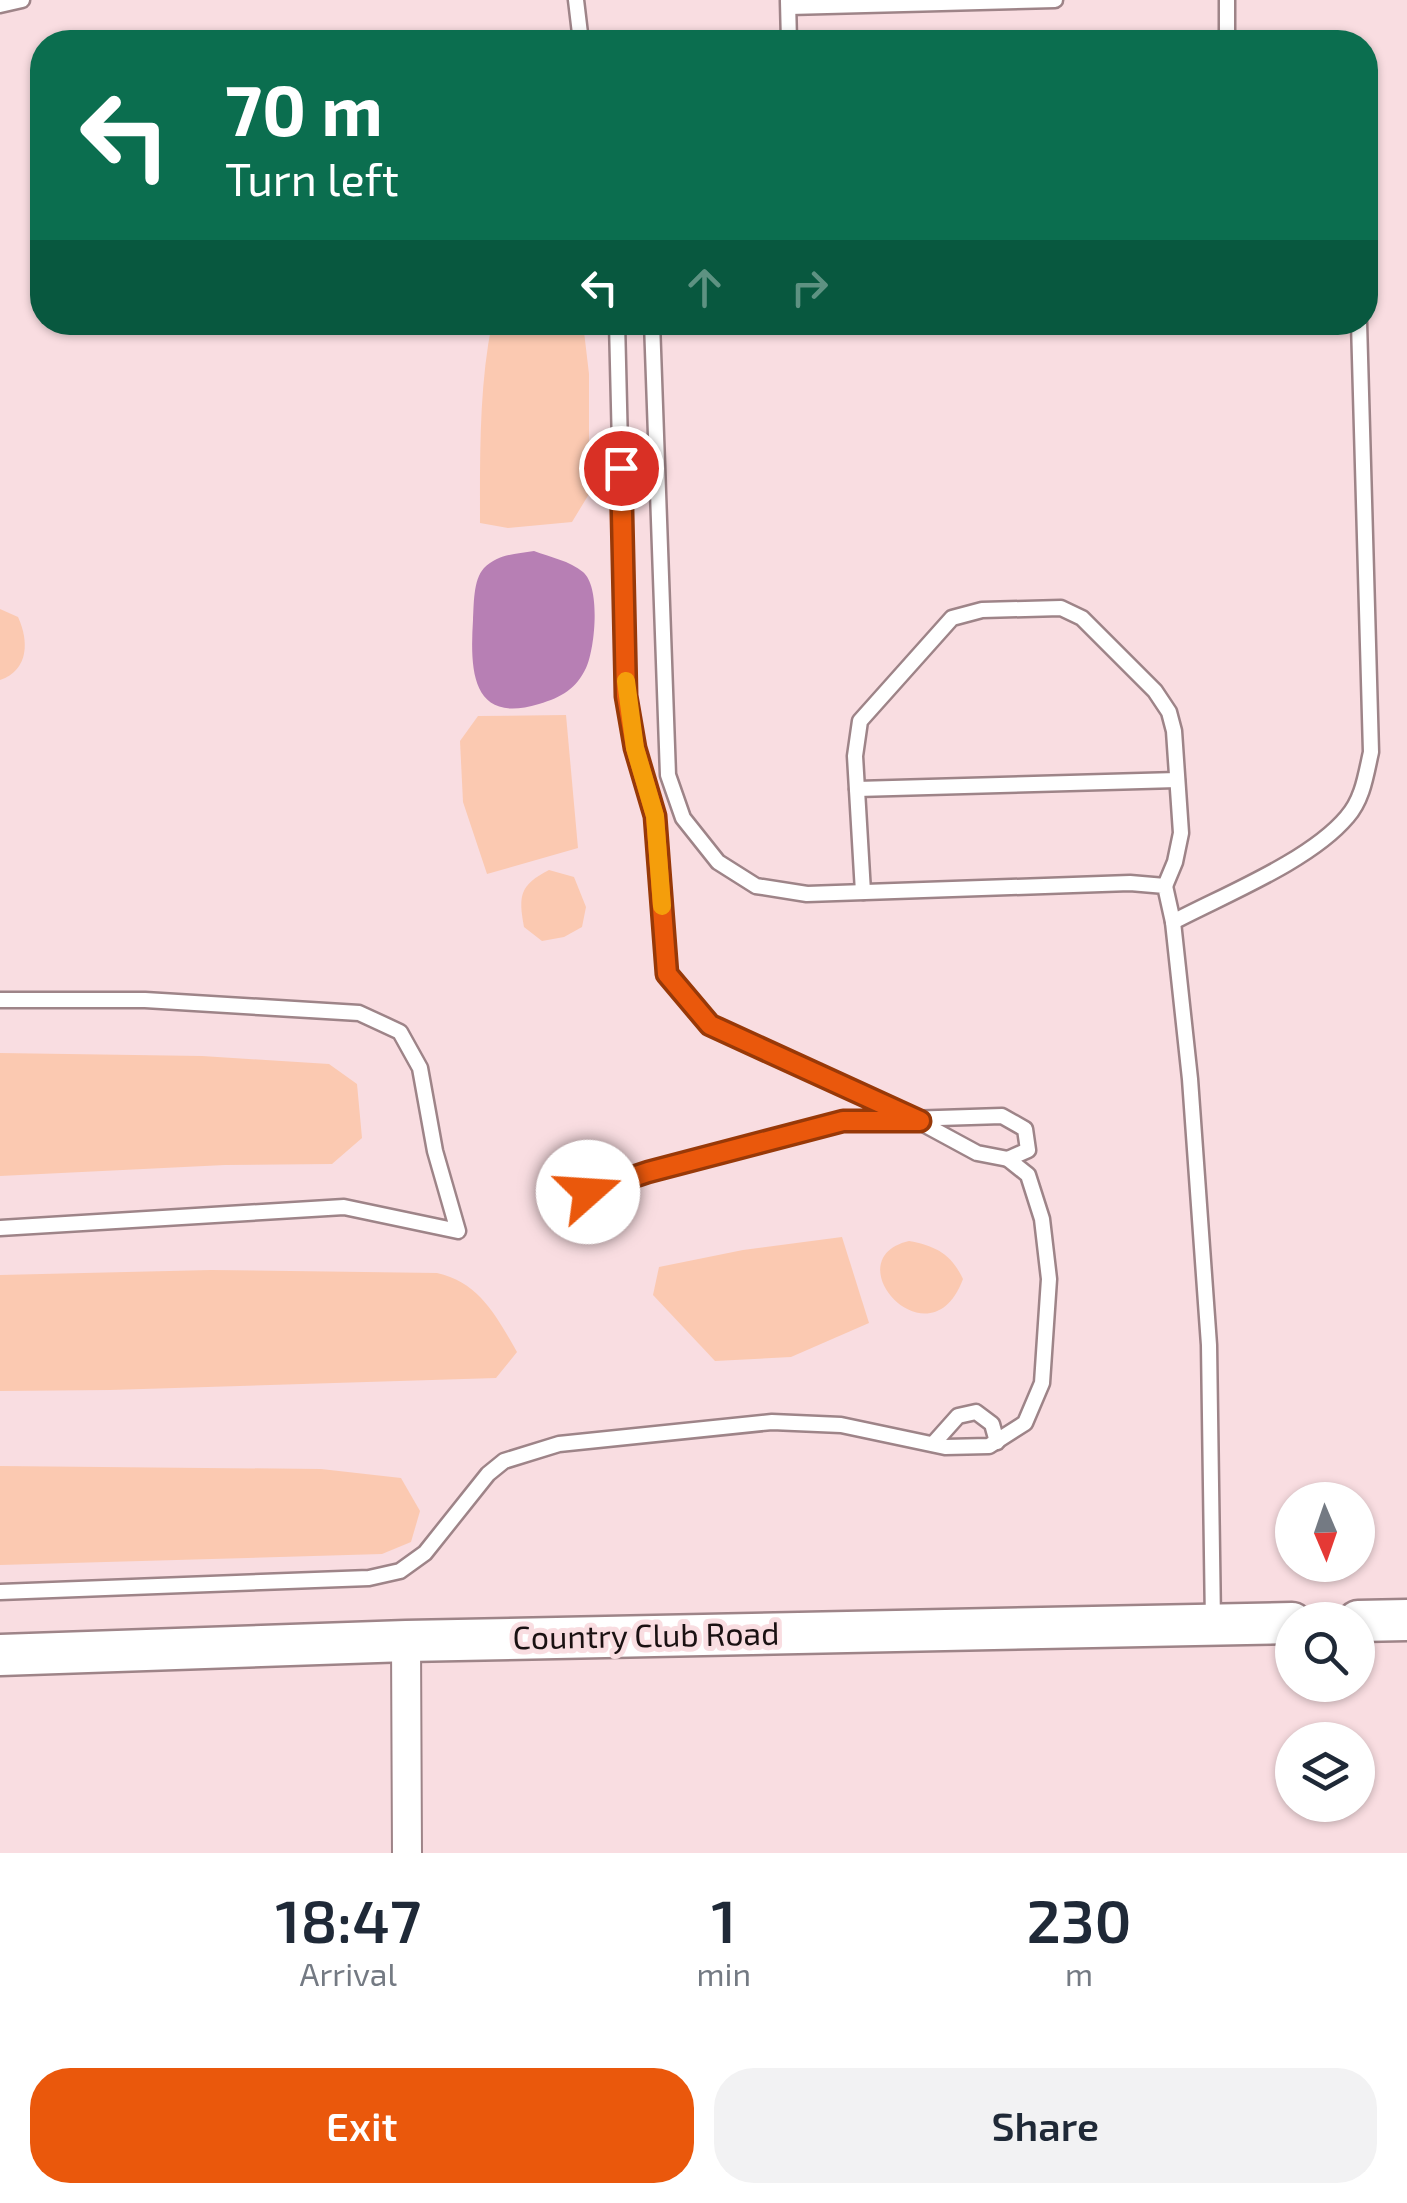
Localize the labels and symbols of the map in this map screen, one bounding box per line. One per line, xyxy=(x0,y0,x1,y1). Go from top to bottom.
pin xyxy=(579,426,664,511)
position arrow xyxy=(536,1140,640,1244)
north arrow xyxy=(1275,1482,1375,1582)
street label: Country Club Road xyxy=(512,1613,780,1655)

